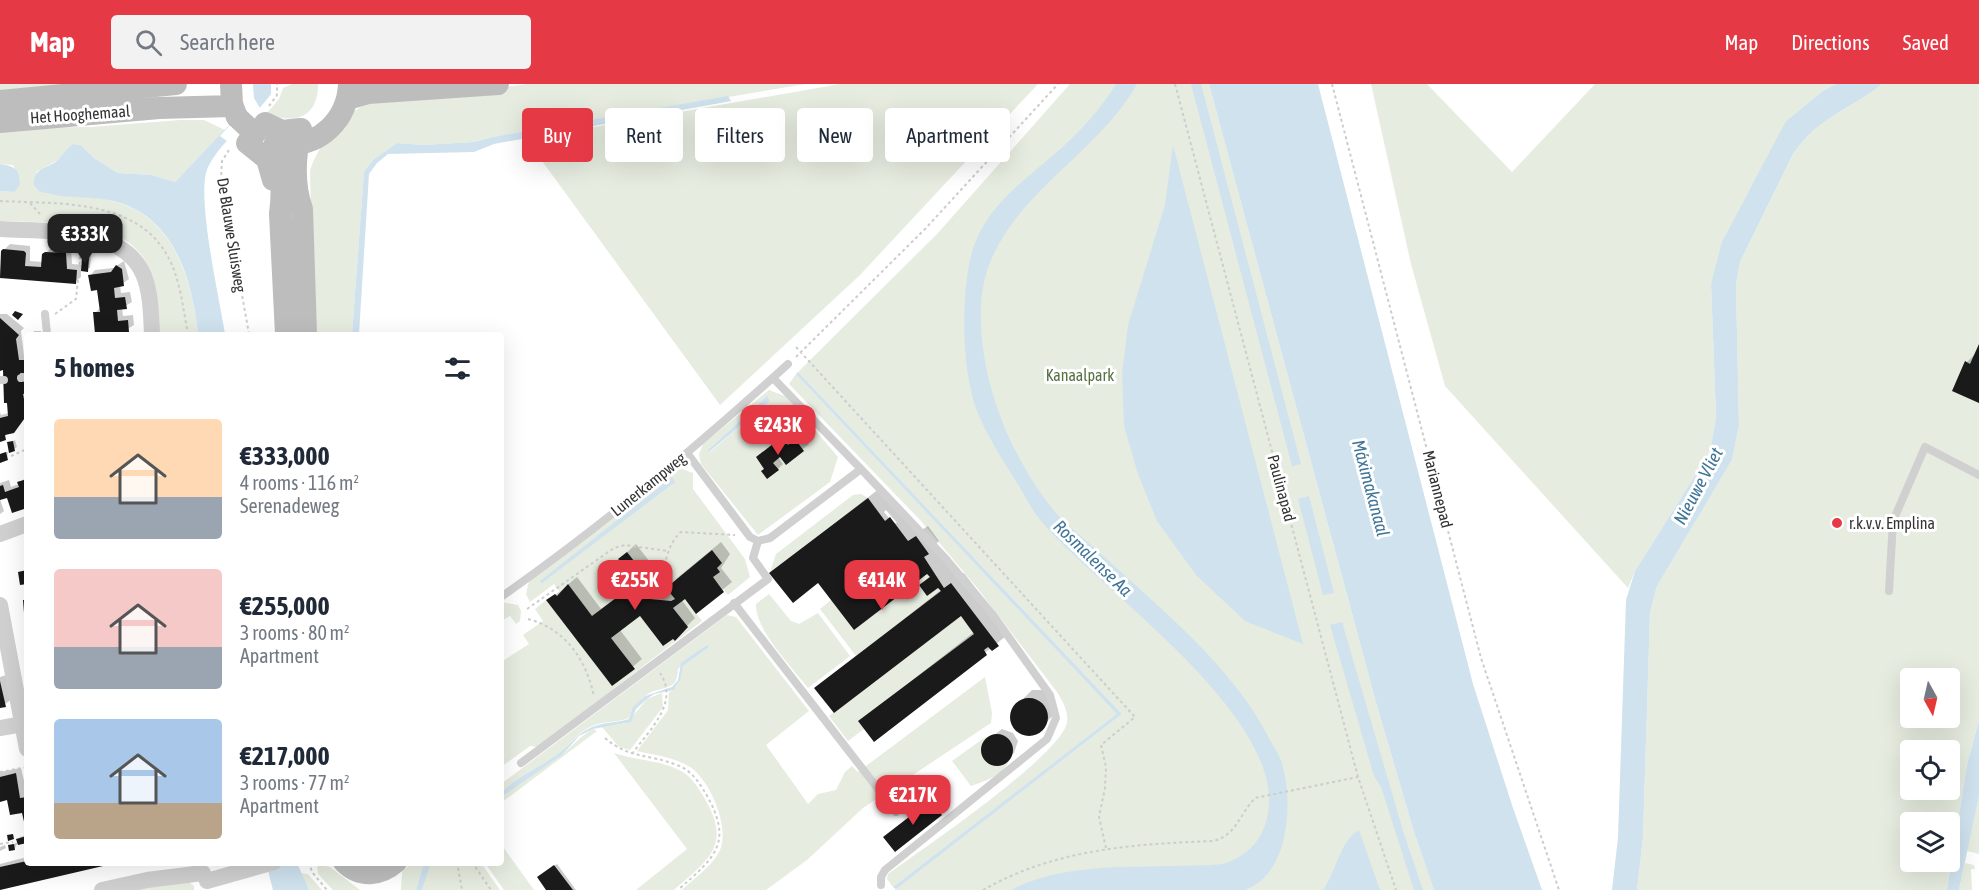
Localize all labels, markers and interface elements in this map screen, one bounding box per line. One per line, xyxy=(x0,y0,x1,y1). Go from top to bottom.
search box xyxy=(111,15,531,69)
text: Map xyxy=(30,26,75,58)
icon: search xyxy=(132,26,165,59)
text: Search here xyxy=(180,29,275,55)
text: Map xyxy=(1724,30,1758,54)
text: Directions xyxy=(1791,30,1870,54)
text: Saved xyxy=(1903,30,1949,54)
street label: Het Hooghemaal xyxy=(29,101,131,127)
chip: Buy xyxy=(522,108,593,162)
chip: Rent xyxy=(605,108,683,162)
chip: Filters xyxy=(695,108,785,162)
chip: New xyxy=(797,108,873,162)
chip: Apartment xyxy=(885,108,1010,162)
street label: De Blauwe Sluisweg xyxy=(213,176,250,294)
pin: €333K xyxy=(43,214,127,265)
text: €333K xyxy=(62,222,109,245)
icon: filters xyxy=(441,352,474,385)
text: 5 homes xyxy=(54,353,134,383)
park label: Kanaalpark xyxy=(1046,366,1114,385)
pin: €243K xyxy=(736,405,820,456)
text: €243K xyxy=(755,413,802,436)
water label: Máximakanaal xyxy=(1348,437,1394,539)
text: €333,000 xyxy=(240,441,330,471)
icon: home xyxy=(102,443,174,515)
water label: Nieuwe Vliet xyxy=(1669,443,1727,528)
street label: Lunerkampweg xyxy=(607,448,690,520)
street label: Mariannepad xyxy=(1419,448,1456,530)
street label: Paulinapad xyxy=(1263,453,1300,524)
text: 4 rooms · 116 m² xyxy=(240,471,359,494)
text: Serenadeweg xyxy=(240,494,339,517)
place label: r.k.v.v. Emplina xyxy=(1849,514,1935,533)
water label: Rosmalense Aa xyxy=(1049,515,1137,601)
marker: r.k.v.v. Emplina xyxy=(1830,516,1844,530)
pin: €255K xyxy=(593,560,677,611)
pin: €414K xyxy=(840,560,924,611)
text: €255K xyxy=(612,568,659,591)
text: €414K xyxy=(859,568,906,591)
text: €255,000 xyxy=(240,591,330,621)
icon: home xyxy=(102,593,174,665)
text: 3 rooms · 80 m² xyxy=(240,621,350,644)
text: Apartment xyxy=(240,644,319,667)
north arrow xyxy=(1900,668,1960,728)
map controls xyxy=(1900,668,1960,872)
button: locate xyxy=(1900,740,1960,800)
text: €217,000 xyxy=(240,741,330,771)
icon: home xyxy=(102,743,174,815)
text: 3 rooms · 77 m² xyxy=(240,771,350,794)
pin: €217K xyxy=(871,775,955,826)
text: €217K xyxy=(890,783,937,806)
text: Apartment xyxy=(240,794,319,817)
button: layers xyxy=(1900,812,1960,872)

